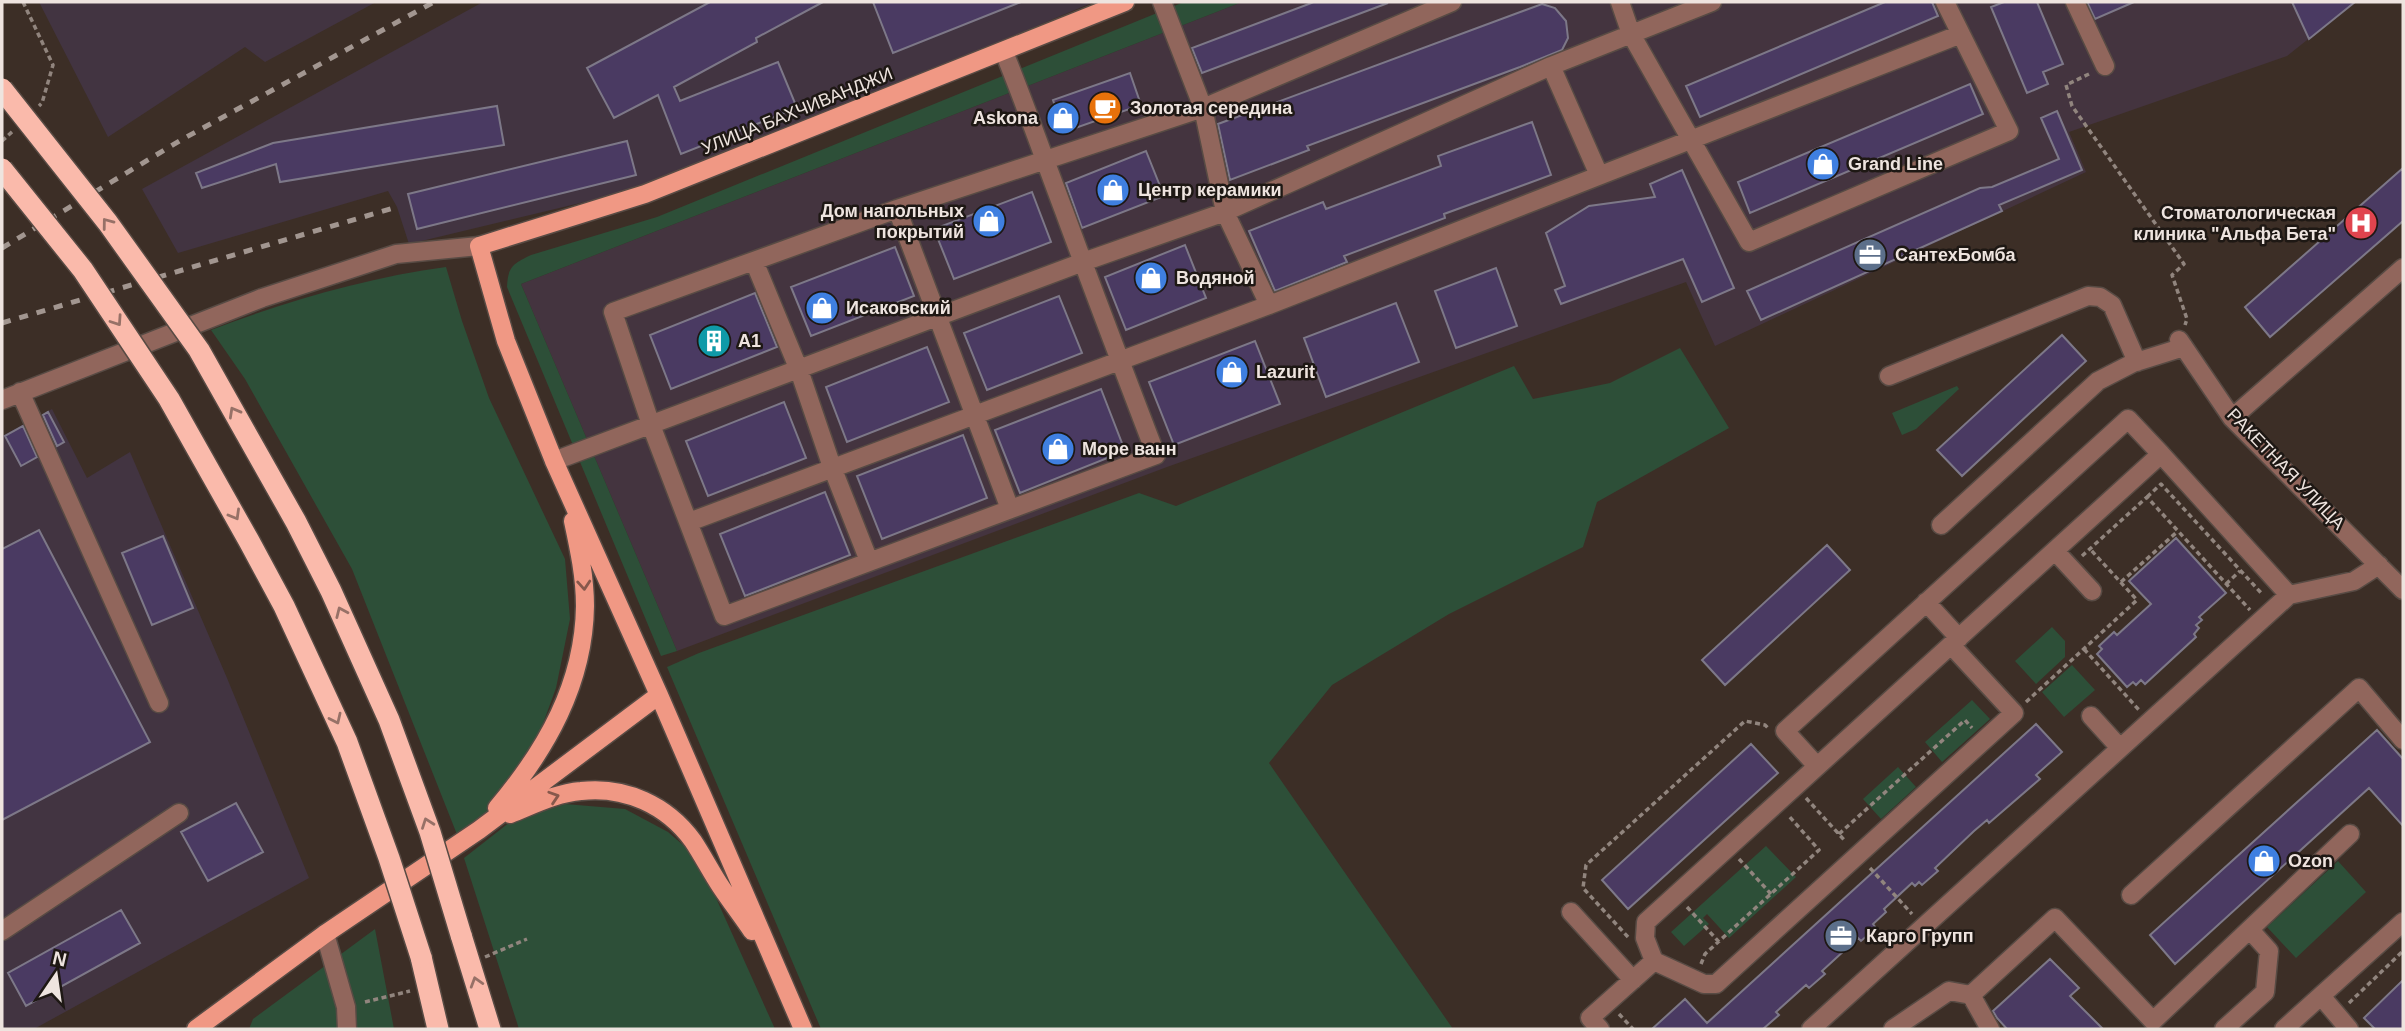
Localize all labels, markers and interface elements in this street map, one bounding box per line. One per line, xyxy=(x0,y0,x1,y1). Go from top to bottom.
street label: УЛИЦА БАХЧИВАНДЖИ xyxy=(698,63,896,159)
cafe icon: Золотая середина xyxy=(1086,89,1124,127)
place label: Золотая середина xyxy=(1130,98,1293,118)
shop icon: Askona xyxy=(1044,99,1082,137)
place label: Askona xyxy=(973,108,1039,128)
shop icon: Grand Line xyxy=(1804,145,1842,183)
place label: Grand Line xyxy=(1848,154,1943,174)
shop icon: Центр керамики xyxy=(1094,171,1132,209)
place label: Центр керамики xyxy=(1138,180,1282,200)
place label: Дом напольных покрытий xyxy=(821,201,964,242)
shop icon: Дом напольных покрытий xyxy=(970,202,1008,240)
place label: Стоматологическая клиника "Альфа Бета" xyxy=(2133,203,2336,244)
hospital icon: Стоматологическая клиника "Альфа Бета" xyxy=(2342,204,2380,242)
one-way arrow xyxy=(103,218,116,231)
office icon: СантехБомба xyxy=(1851,236,1889,274)
place label: СантехБомба xyxy=(1895,245,2017,265)
shop icon: Водяной xyxy=(1132,259,1170,297)
place label: Водяной xyxy=(1176,268,1255,288)
shop icon: Исаковский xyxy=(803,289,841,327)
place label: Исаковский xyxy=(846,298,951,318)
one-way arrow xyxy=(109,313,121,326)
building icon: A1 xyxy=(695,322,733,360)
place label: A1 xyxy=(738,331,761,351)
shop icon: Lazurit xyxy=(1213,353,1251,391)
place label: Lazurit xyxy=(1256,362,1315,382)
street label: РАКЕТНАЯ УЛИЦА xyxy=(2223,404,2349,534)
one-way arrow xyxy=(229,406,242,419)
shop icon: Море ванн xyxy=(1039,430,1077,468)
place label: Море ванн xyxy=(1082,439,1177,459)
one-way arrow xyxy=(227,508,240,521)
one-way arrow xyxy=(576,580,591,591)
one-way arrow xyxy=(335,607,349,620)
one-way arrow xyxy=(328,712,342,724)
one-way arrow xyxy=(548,791,560,806)
one-way arrow xyxy=(421,817,435,829)
shop icon: Ozon xyxy=(2245,842,2283,880)
place label: Ozon xyxy=(2288,851,2333,871)
office icon: Карго Групп xyxy=(1822,917,1860,955)
place label: Карго Групп xyxy=(1866,926,1974,946)
north arrow xyxy=(21,940,91,1010)
text: N xyxy=(51,947,69,971)
one-way arrow xyxy=(469,976,484,988)

